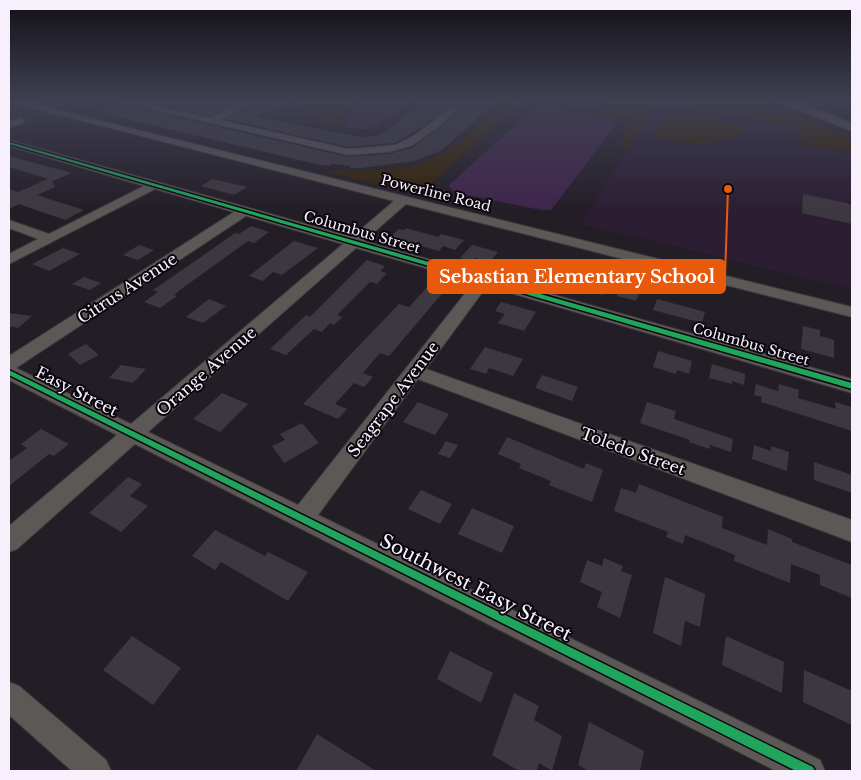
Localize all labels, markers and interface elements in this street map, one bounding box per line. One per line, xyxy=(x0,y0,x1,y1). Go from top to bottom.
street label: Powerline Road xyxy=(379,171,493,216)
street label: Columbus Street xyxy=(302,207,423,257)
street label: Citrus Avenue xyxy=(73,248,181,328)
callout: Sebastian Elementary School xyxy=(428,260,725,293)
text: Sebastian Elementary School xyxy=(439,266,716,288)
street label: Columbus Street xyxy=(691,319,812,369)
street label: Orange Avenue xyxy=(152,322,260,420)
street label: Seagrape Avenue xyxy=(343,337,443,461)
street label: Easy Street xyxy=(32,362,122,420)
street label: Toledo Street xyxy=(578,423,688,479)
street label: Southwest Easy Street xyxy=(376,529,576,646)

